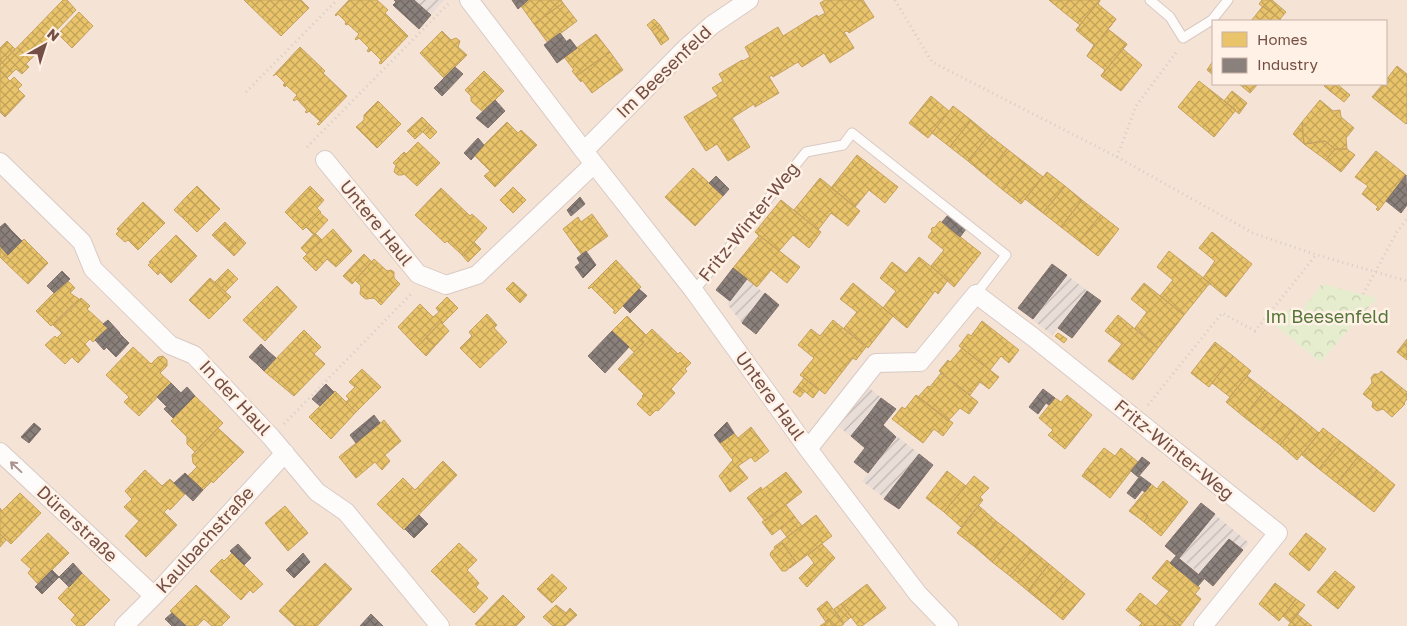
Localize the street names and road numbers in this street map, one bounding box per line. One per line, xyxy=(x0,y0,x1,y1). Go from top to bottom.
street label: Im Beesenfeld xyxy=(611,20,715,122)
street label: Fritz-Winter-Weg xyxy=(693,157,803,286)
street label: Untere Haul xyxy=(336,175,418,270)
street label: Untere Haul xyxy=(731,347,810,444)
street label: In der Haul xyxy=(195,355,276,440)
street label: Fritz-Winter-Weg xyxy=(1110,394,1239,504)
street label: Dürerstraße xyxy=(33,480,123,566)
street label: Kaulbachstraße xyxy=(151,482,258,597)

